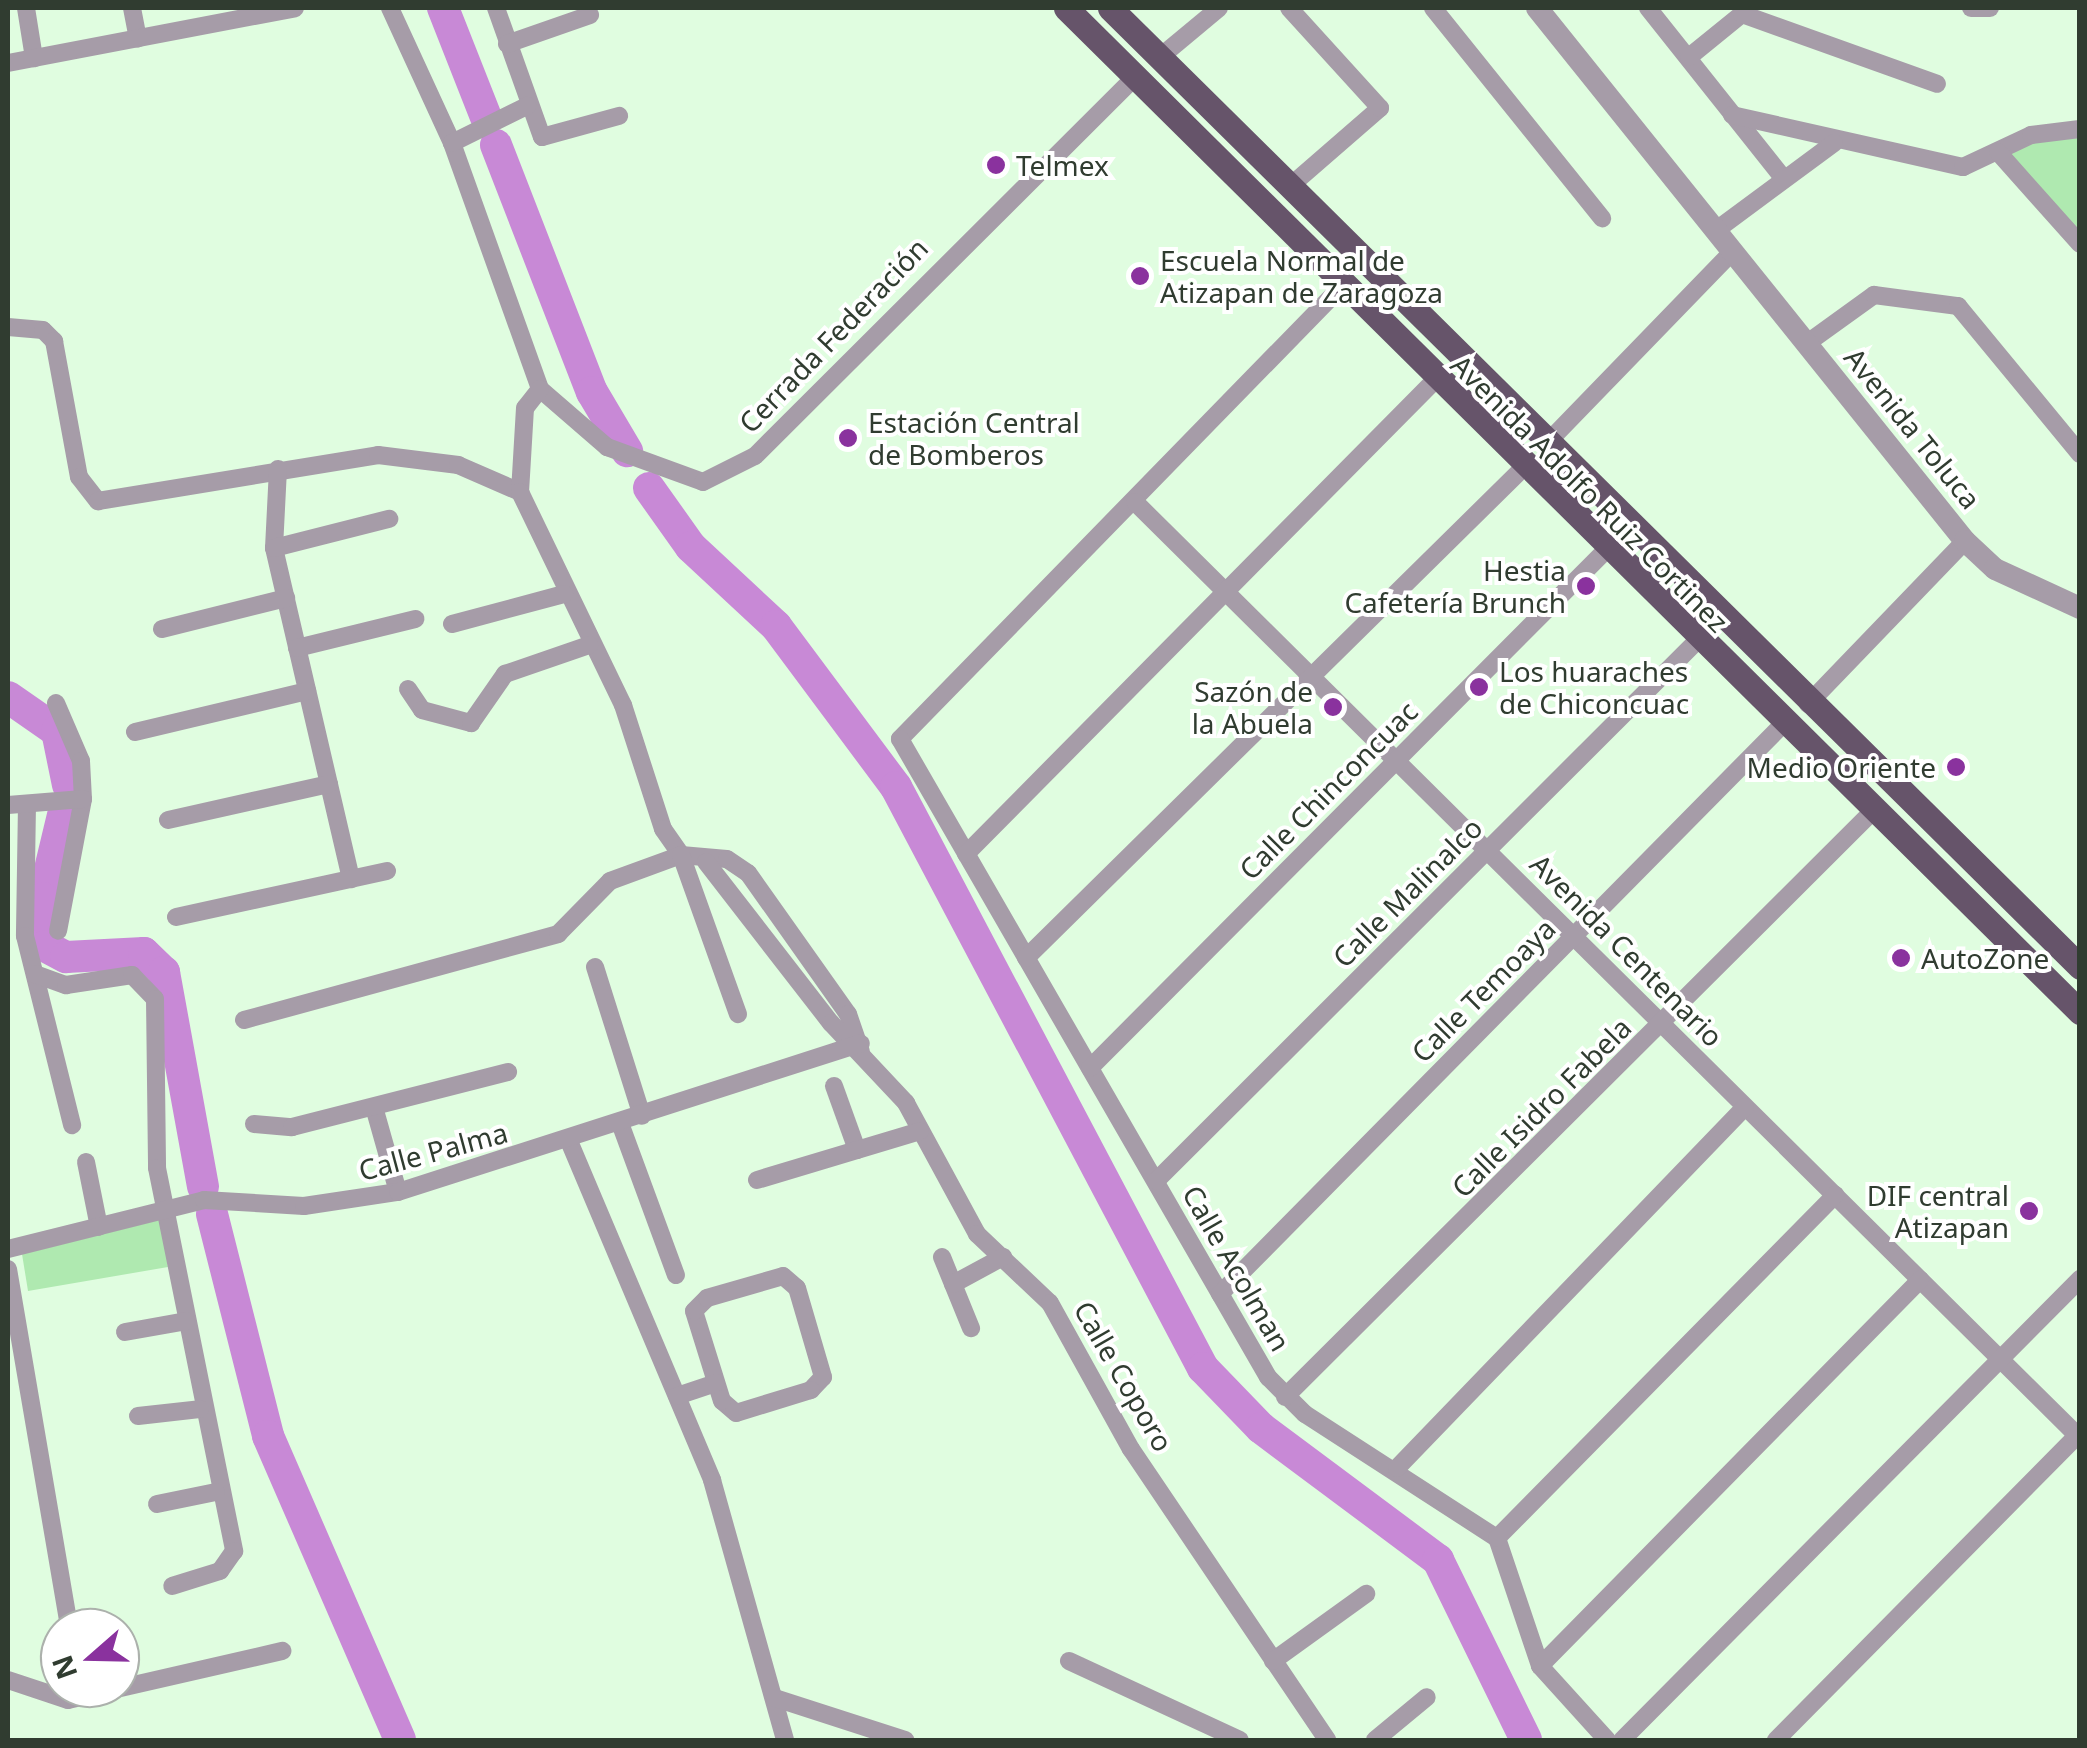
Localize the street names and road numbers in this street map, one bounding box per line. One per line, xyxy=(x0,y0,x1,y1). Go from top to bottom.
street label: Cerrada Federación xyxy=(732,231,934,439)
street label: Avenida Toluca xyxy=(1838,341,1988,515)
street label: Avenida Adolfo Ruiz Cortinez xyxy=(1445,348,1735,638)
street label: Calle Chinconcuac xyxy=(1232,694,1424,886)
street label: Calle Malinalco xyxy=(1325,810,1489,974)
street label: Avenida Centenario xyxy=(1524,847,1730,1053)
street label: Calle Temoaya xyxy=(1404,911,1562,1069)
street label: Calle Isidro Fabela xyxy=(1444,1010,1638,1204)
street label: Calle Palma xyxy=(355,1115,511,1187)
street label: Calle Acolman xyxy=(1176,1179,1298,1357)
street label: Calle Coporo xyxy=(1068,1295,1180,1457)

